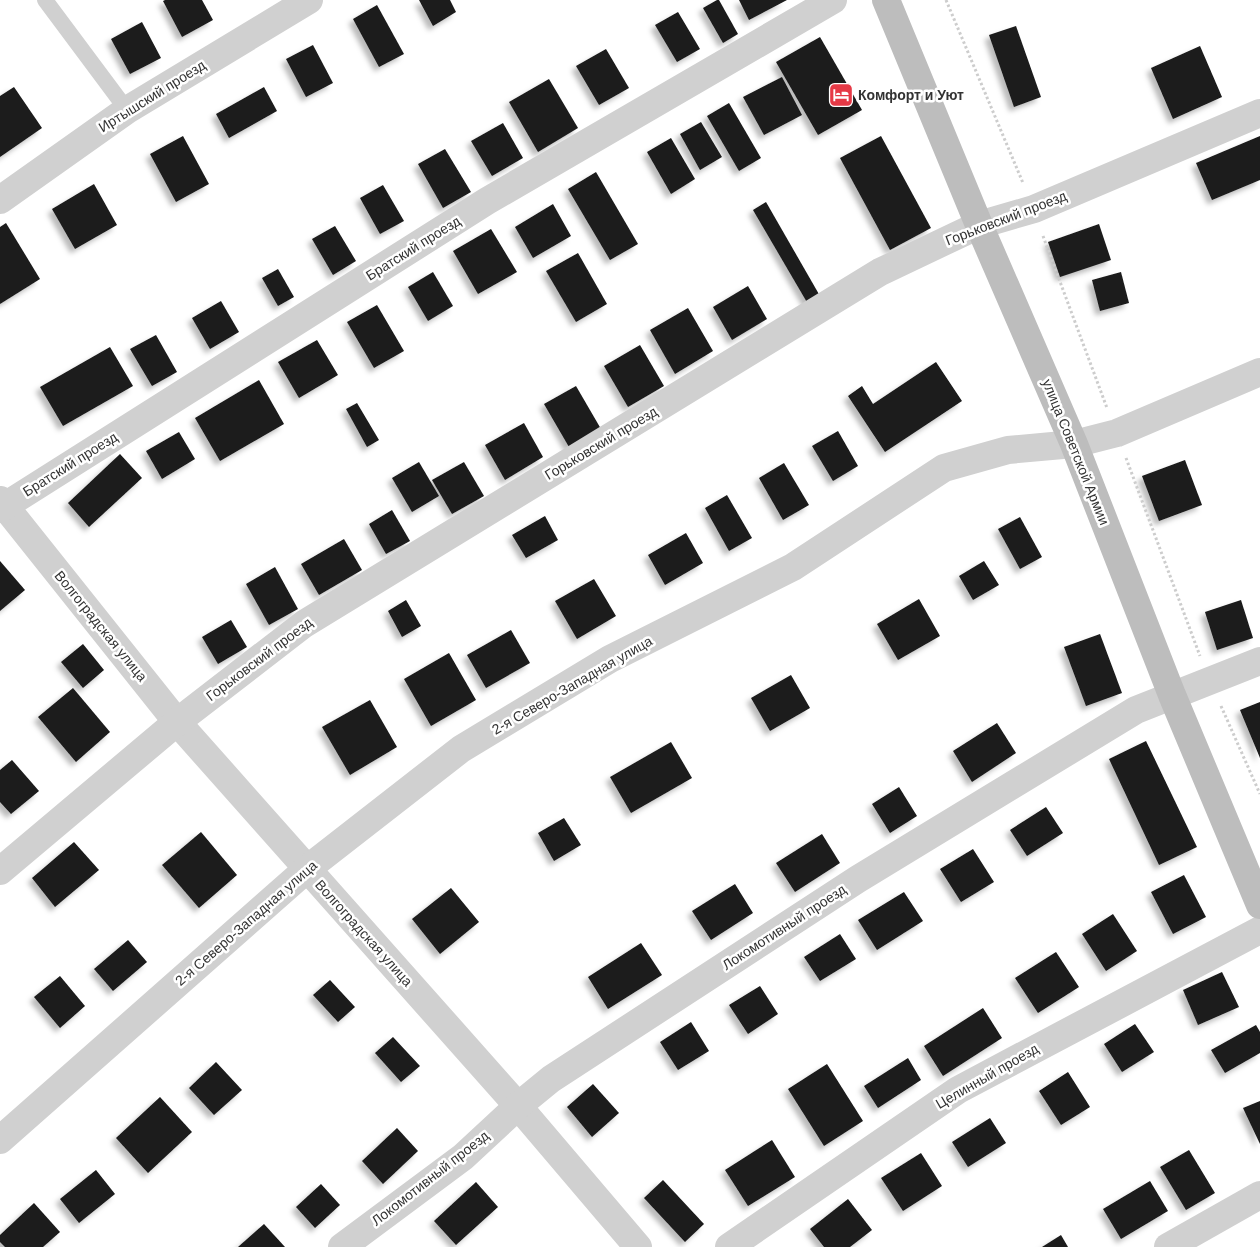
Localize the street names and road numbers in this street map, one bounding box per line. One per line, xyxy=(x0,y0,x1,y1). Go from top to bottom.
street label: Иртышский проезд xyxy=(96,57,208,135)
street label: Горьковский проезд xyxy=(943,188,1069,248)
street label: Братский проезд xyxy=(363,213,463,283)
street label: улица Советской Армии xyxy=(1039,377,1113,527)
street label: Горьковский проезд xyxy=(542,403,660,483)
street label: Братский проезд xyxy=(20,429,120,499)
street label: Волгоградская улица xyxy=(51,568,151,685)
street label: Горьковский проезд xyxy=(203,614,315,704)
street label: 2-я Северо-Западная улица xyxy=(489,632,655,738)
street label: 2-я Северо-Западная улица xyxy=(172,857,320,989)
street label: Волгоградская улица xyxy=(312,877,416,990)
street label: Локомотивный проезд xyxy=(719,881,849,973)
street label: Целинный проезд xyxy=(933,1040,1041,1112)
street label: Локомотивный проезд xyxy=(368,1127,492,1229)

